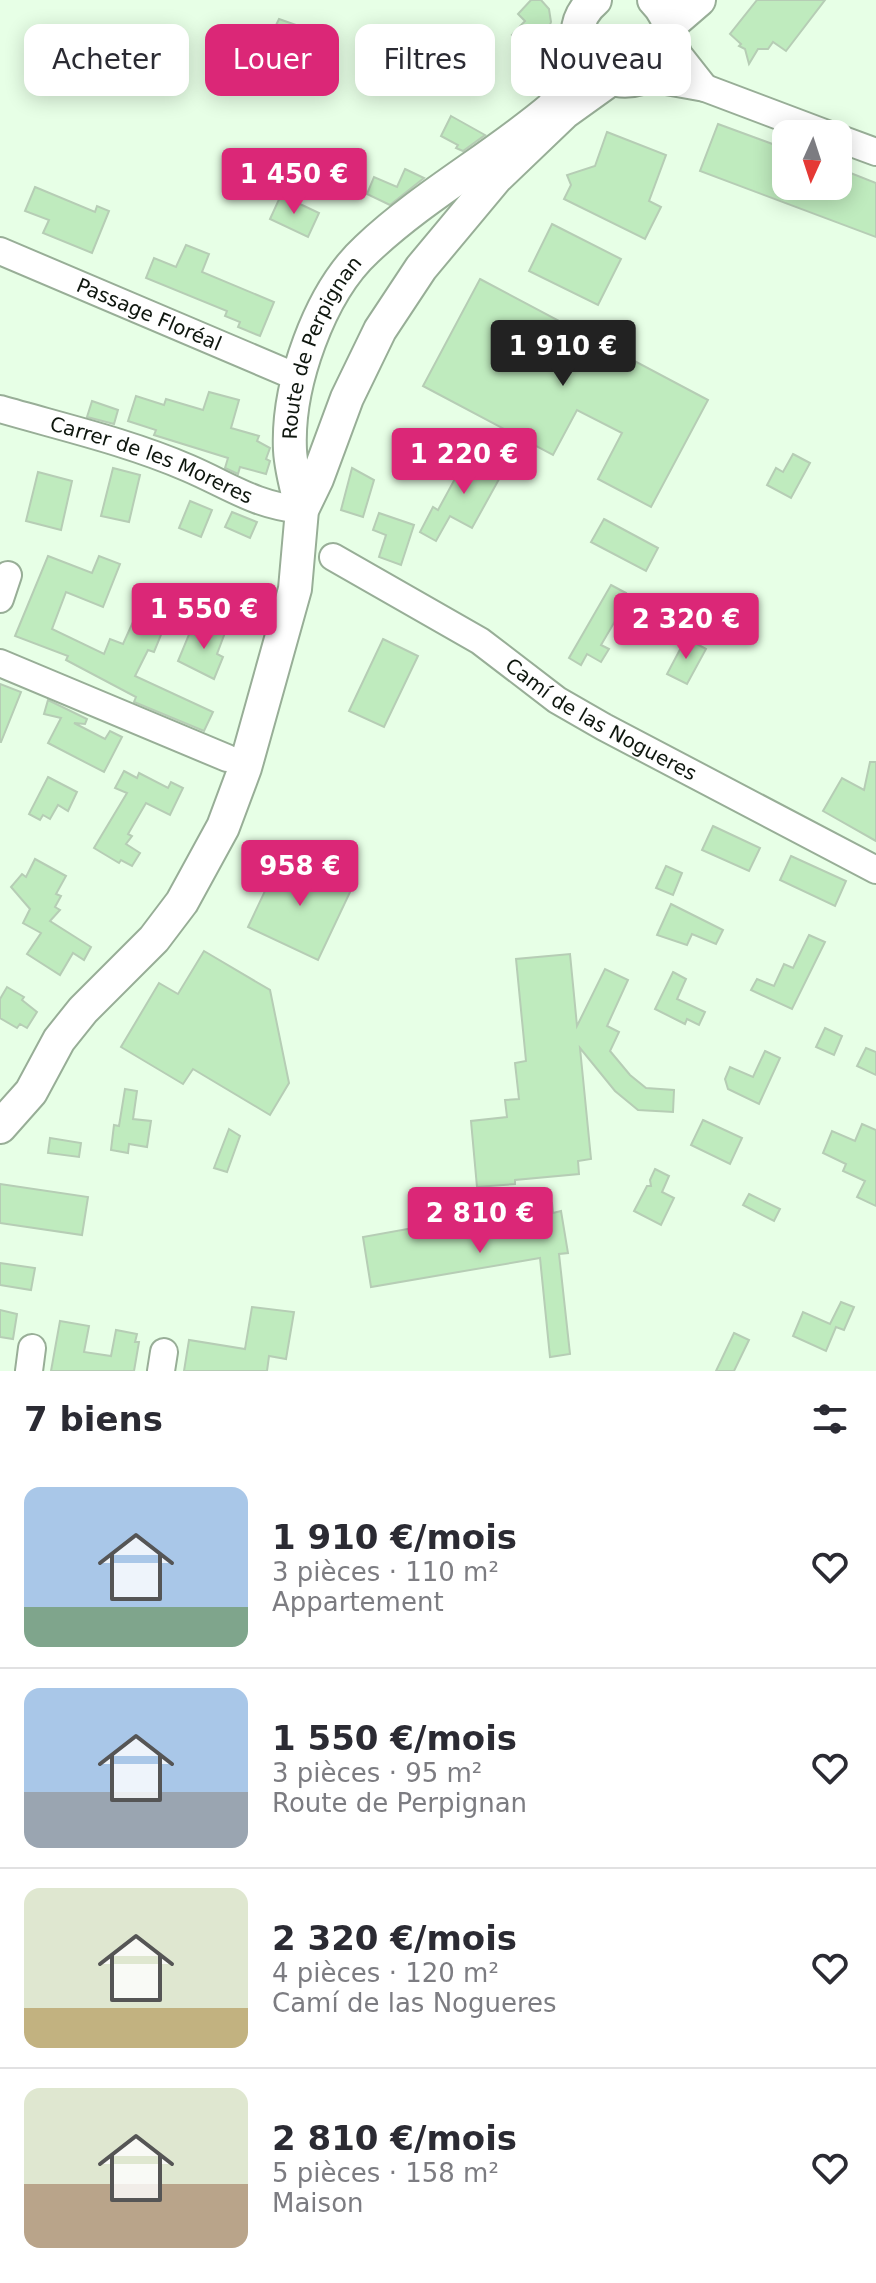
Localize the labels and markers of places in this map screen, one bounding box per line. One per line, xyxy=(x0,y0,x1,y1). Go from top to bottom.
pin: 1 450 € xyxy=(220,148,368,216)
pin: 1 910 € xyxy=(489,320,637,388)
pin: 1 220 € xyxy=(390,428,538,496)
pin: 1 550 € xyxy=(130,583,278,651)
pin: 2 320 € xyxy=(612,593,760,661)
pin: 958 € xyxy=(244,840,356,908)
pin: 2 810 € xyxy=(406,1187,554,1255)

